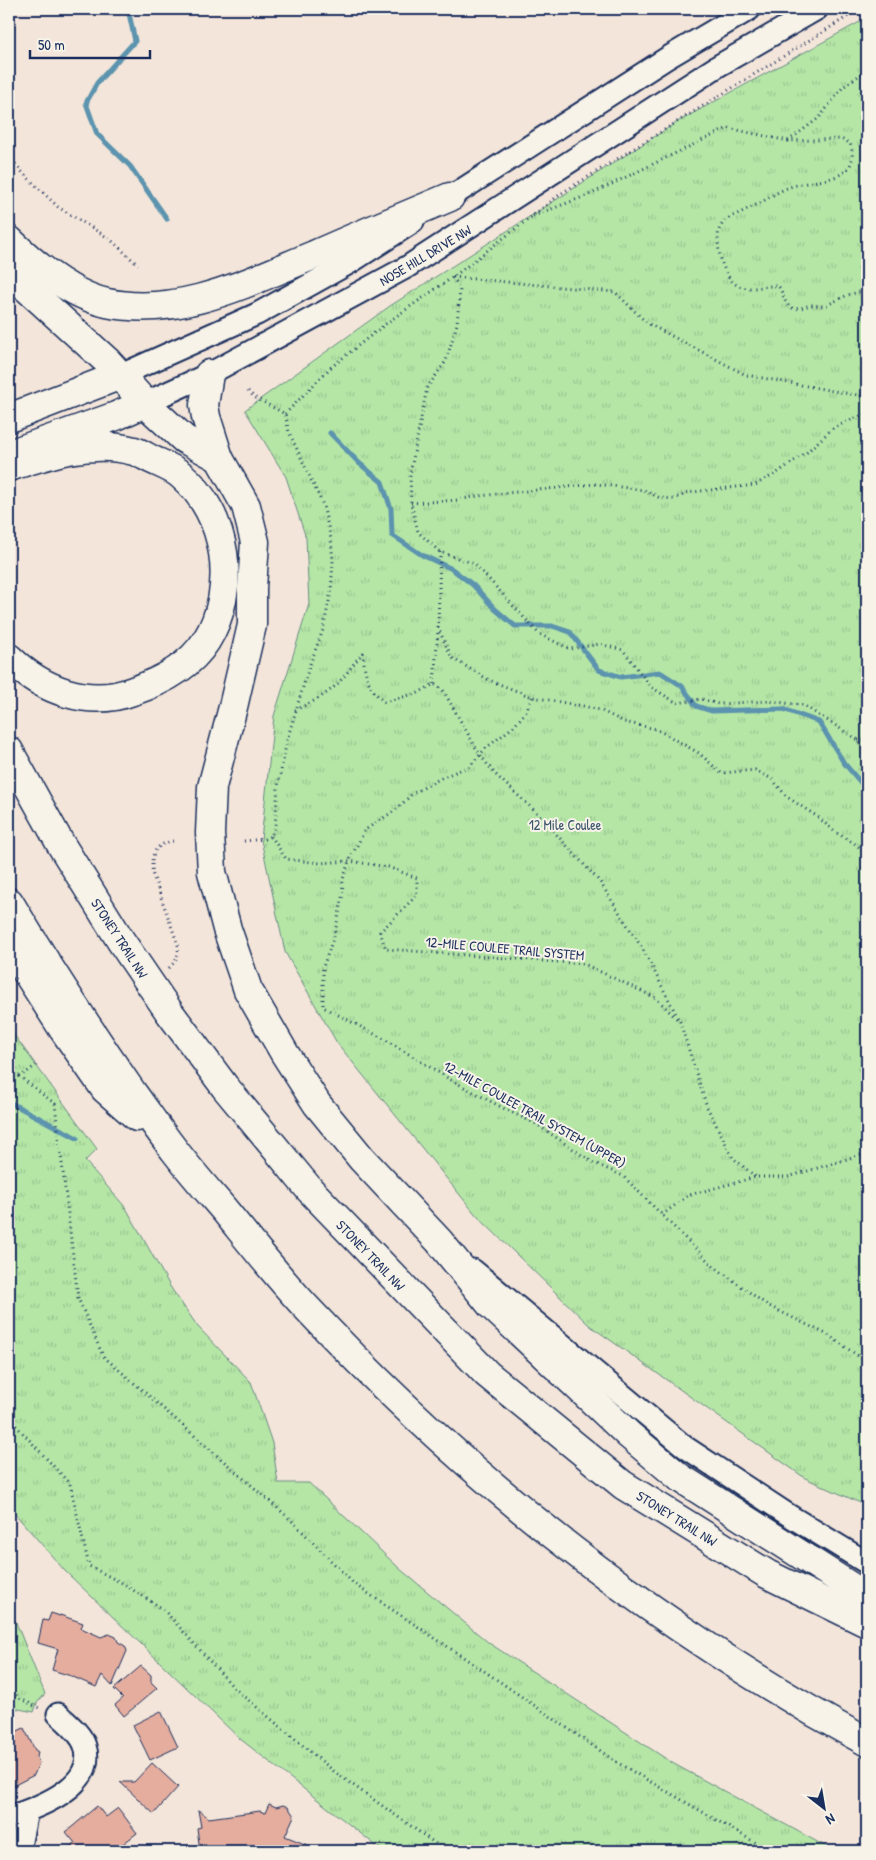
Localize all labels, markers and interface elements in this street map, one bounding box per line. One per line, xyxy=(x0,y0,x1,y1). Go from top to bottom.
scale bar xyxy=(30,28,150,60)
text: 50 m xyxy=(38,34,65,55)
street label: NOSE HILL DRIVE NW xyxy=(375,220,475,290)
park label: 12 Mile Coulee xyxy=(529,815,602,834)
street label: STONEY TRAIL NW xyxy=(87,895,153,982)
street label: 12-MILE COULEE TRAIL SYSTEM xyxy=(425,932,585,964)
street label: 12-MILE COULEE TRAIL SYSTEM (UPPER) xyxy=(440,1056,630,1172)
street label: STONEY TRAIL NW xyxy=(332,1216,410,1295)
street label: STONEY TRAIL NW xyxy=(633,1486,721,1550)
north arrow xyxy=(798,1782,848,1832)
text: N xyxy=(822,1810,839,1830)

